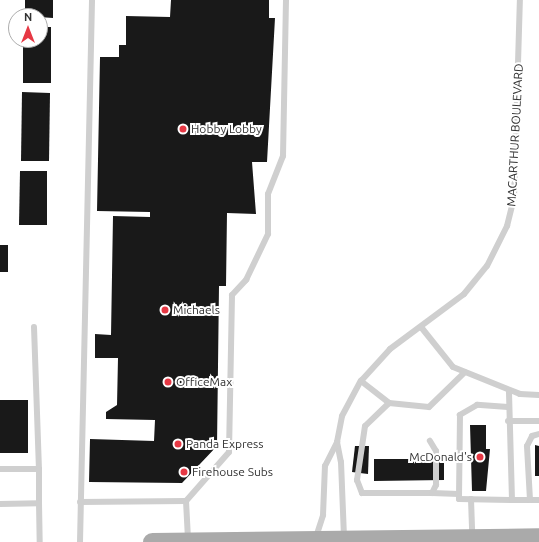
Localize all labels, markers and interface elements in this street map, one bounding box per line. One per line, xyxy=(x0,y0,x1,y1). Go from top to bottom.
north arrow xyxy=(8,8,48,48)
text: N xyxy=(24,11,32,23)
street label: MACARTHUR BOULEVARD xyxy=(504,63,526,207)
place label: Hobby Lobby xyxy=(191,122,262,136)
marker: Hobby Lobby xyxy=(178,124,188,134)
place label: Michaels xyxy=(173,303,220,317)
marker: Michaels xyxy=(160,305,170,315)
place label: OfficeMax xyxy=(176,375,232,389)
marker: OfficeMax xyxy=(163,377,173,387)
place label: Panda Express xyxy=(186,437,264,451)
marker: Panda Express xyxy=(173,439,183,449)
place label: McDonald's xyxy=(409,450,472,464)
marker: McDonald's xyxy=(475,452,485,462)
place label: Firehouse Subs xyxy=(192,465,273,479)
marker: Firehouse Subs xyxy=(179,467,189,477)

